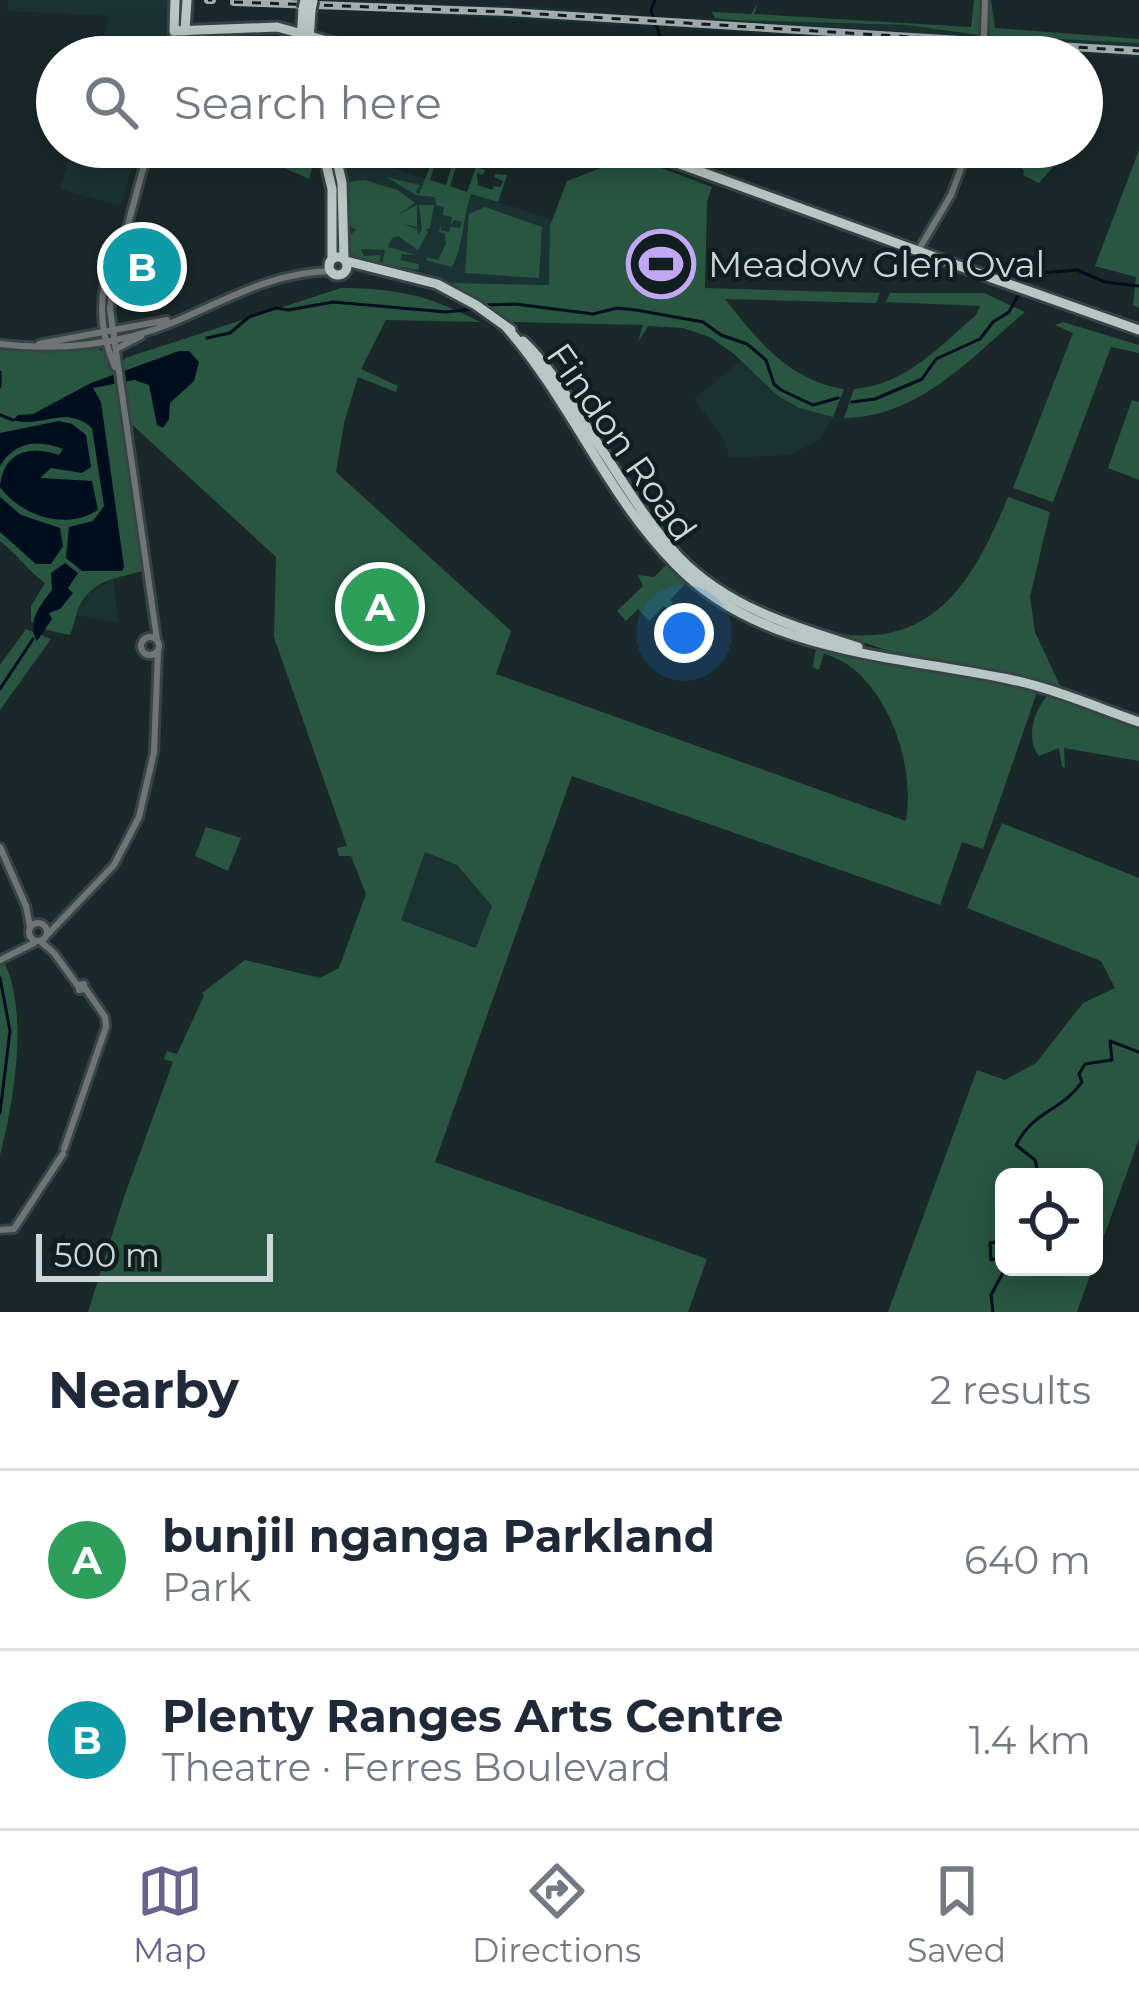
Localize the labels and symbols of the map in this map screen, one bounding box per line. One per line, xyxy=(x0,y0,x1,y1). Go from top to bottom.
pin: B xyxy=(103,222,181,312)
sports icon: Meadow Glen Oval xyxy=(626,229,696,299)
place label: Meadow Glen Oval xyxy=(708,242,1045,286)
street label: Findon Road xyxy=(538,334,706,550)
pin: A xyxy=(341,562,419,652)
your location xyxy=(654,603,714,663)
scale bar xyxy=(36,1228,273,1281)

